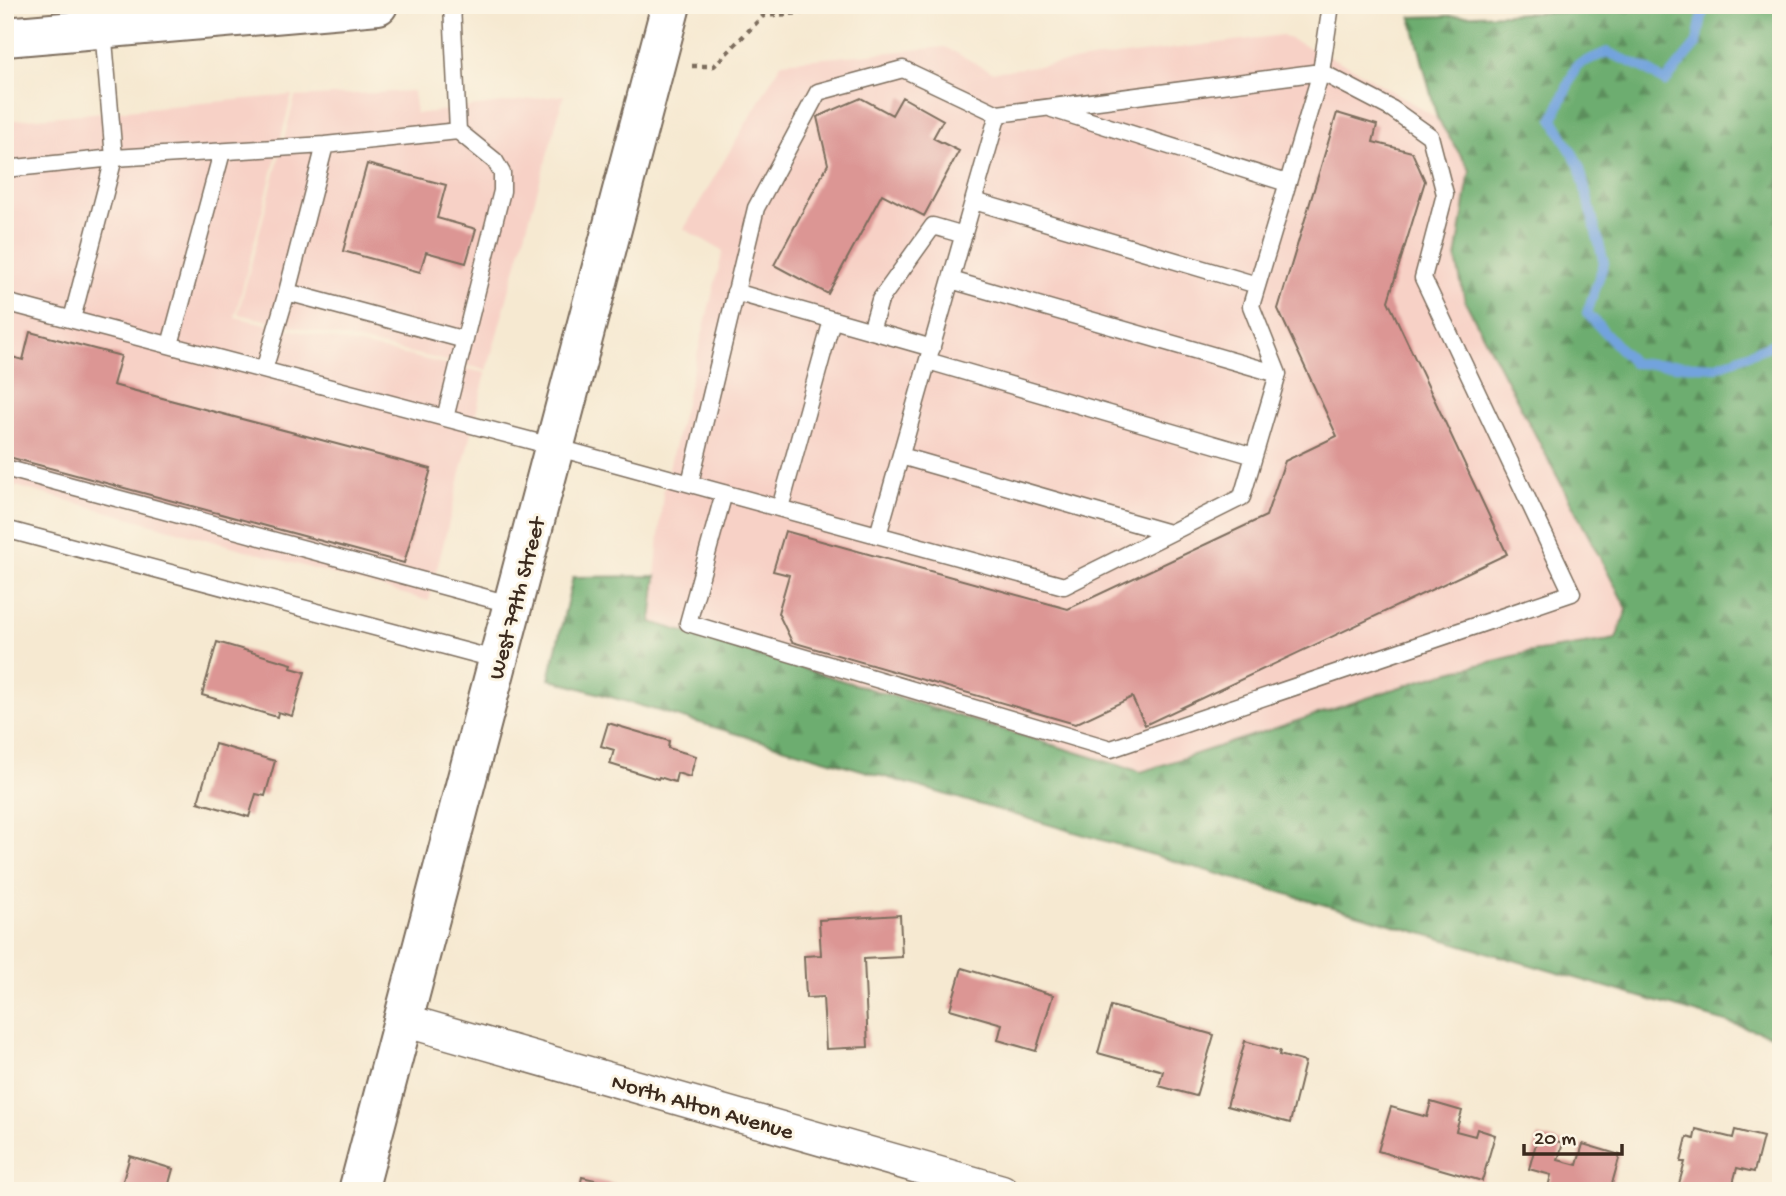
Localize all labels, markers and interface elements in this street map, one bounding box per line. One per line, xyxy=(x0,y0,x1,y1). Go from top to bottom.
street label: West 79th Street xyxy=(484,513,553,683)
street label: North Alton Avenue xyxy=(608,1070,797,1148)
scale bar xyxy=(1524,1112,1622,1156)
text: 20 m xyxy=(1534,1128,1576,1153)

